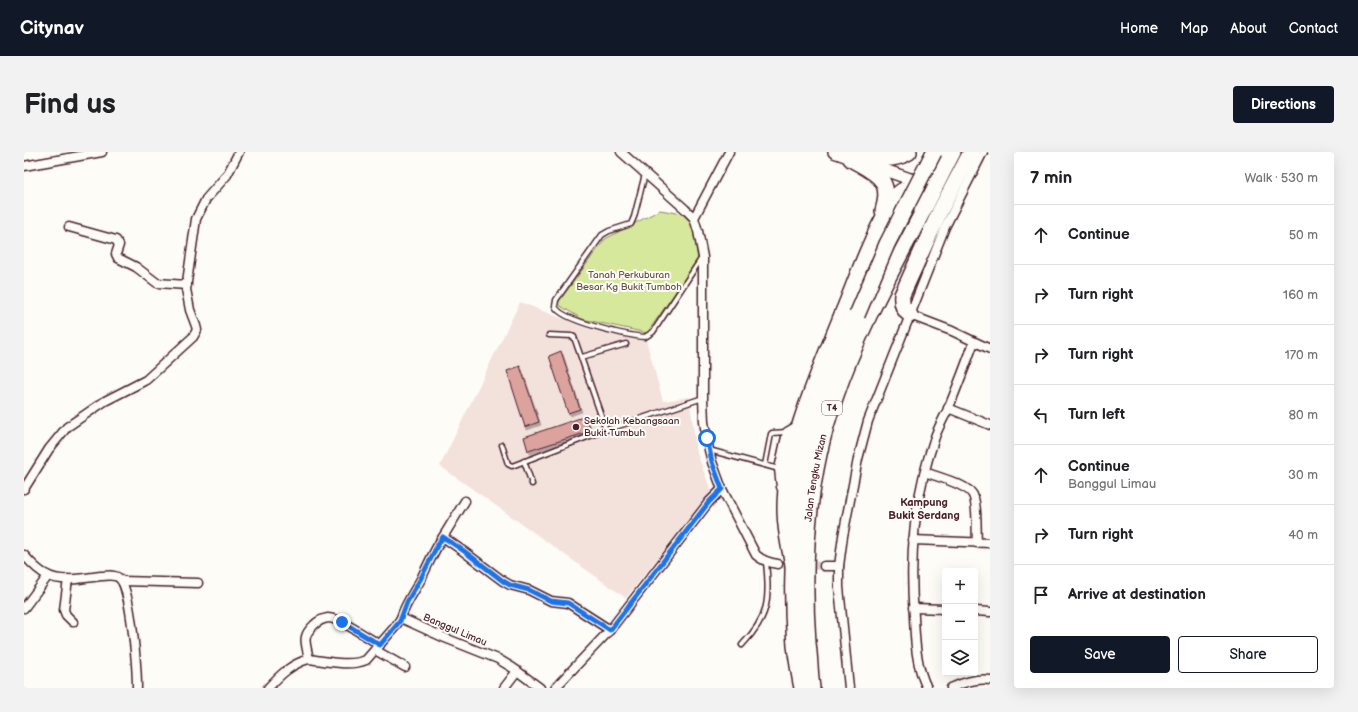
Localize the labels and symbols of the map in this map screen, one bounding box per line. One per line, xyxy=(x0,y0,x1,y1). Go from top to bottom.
park label: Tanah Perkuburan Besar Kg Bukit Tumboh xyxy=(576,269,682,293)
road number: T4 xyxy=(822,401,842,415)
place label: Sekolah Kebangsaan Bukit Tumbuh xyxy=(584,415,680,439)
marker: Sekolah Kebangsaan Bukit Tumbuh xyxy=(571,422,581,432)
route start xyxy=(698,429,716,447)
street label: Jalan Tengku Mizan xyxy=(803,432,830,522)
district label: Kampung Bukit Serdang xyxy=(888,496,960,522)
street label: Banggul Limau xyxy=(421,611,489,649)
route end xyxy=(333,613,351,631)

